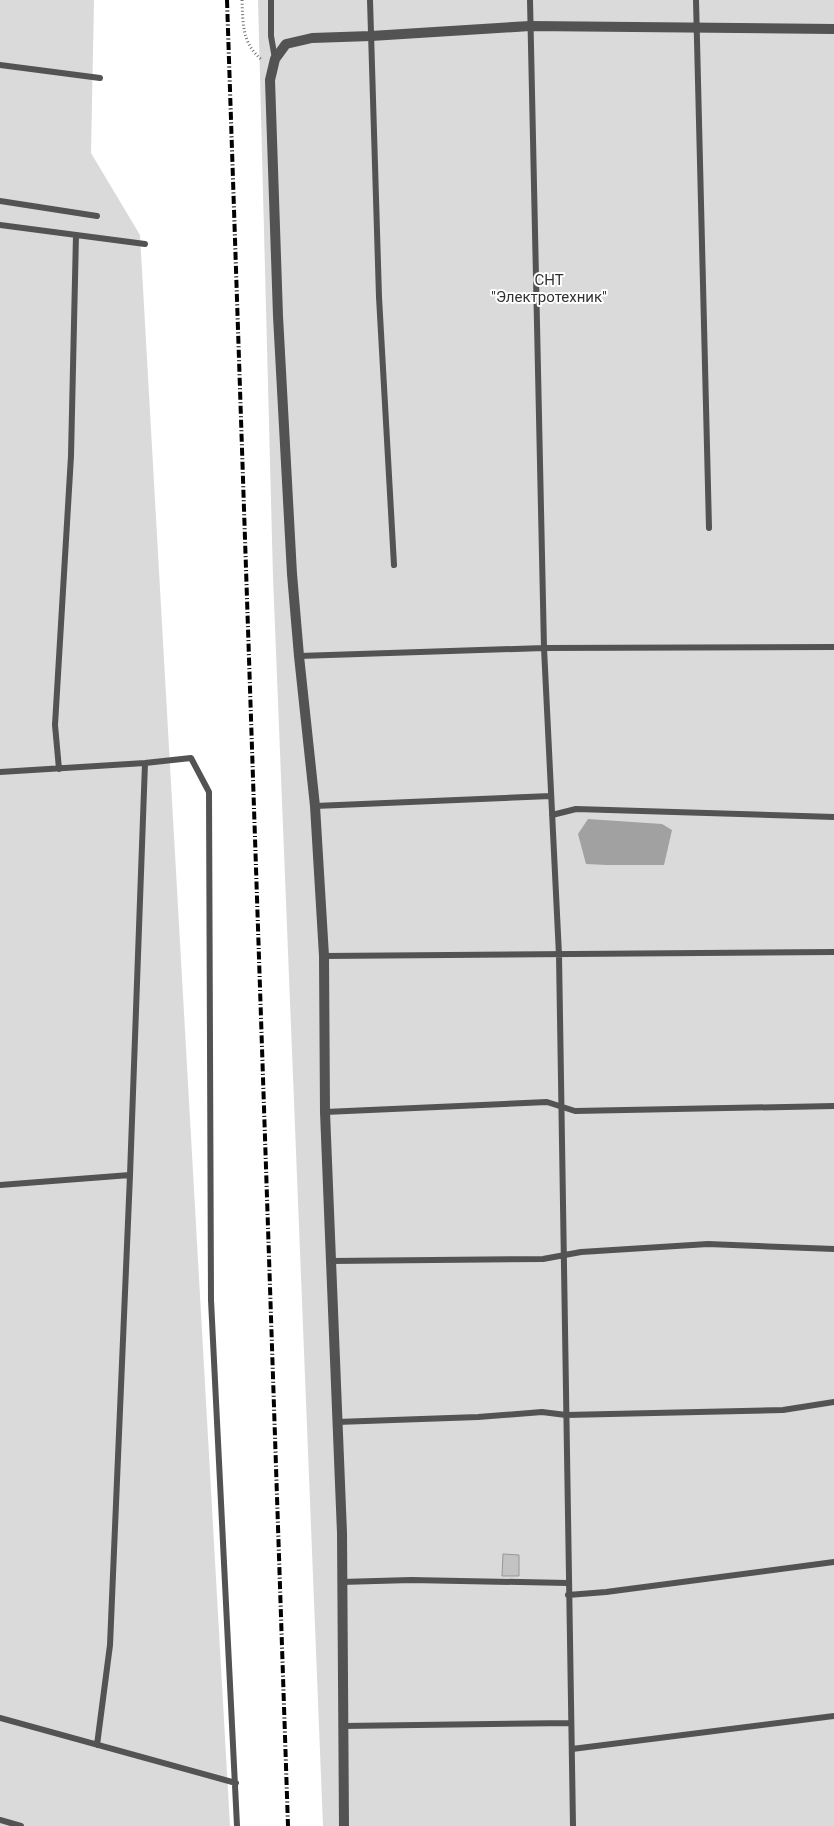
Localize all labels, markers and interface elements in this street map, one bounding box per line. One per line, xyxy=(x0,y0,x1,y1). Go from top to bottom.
park label: СНТ "Электротехник" xyxy=(491,271,607,306)

